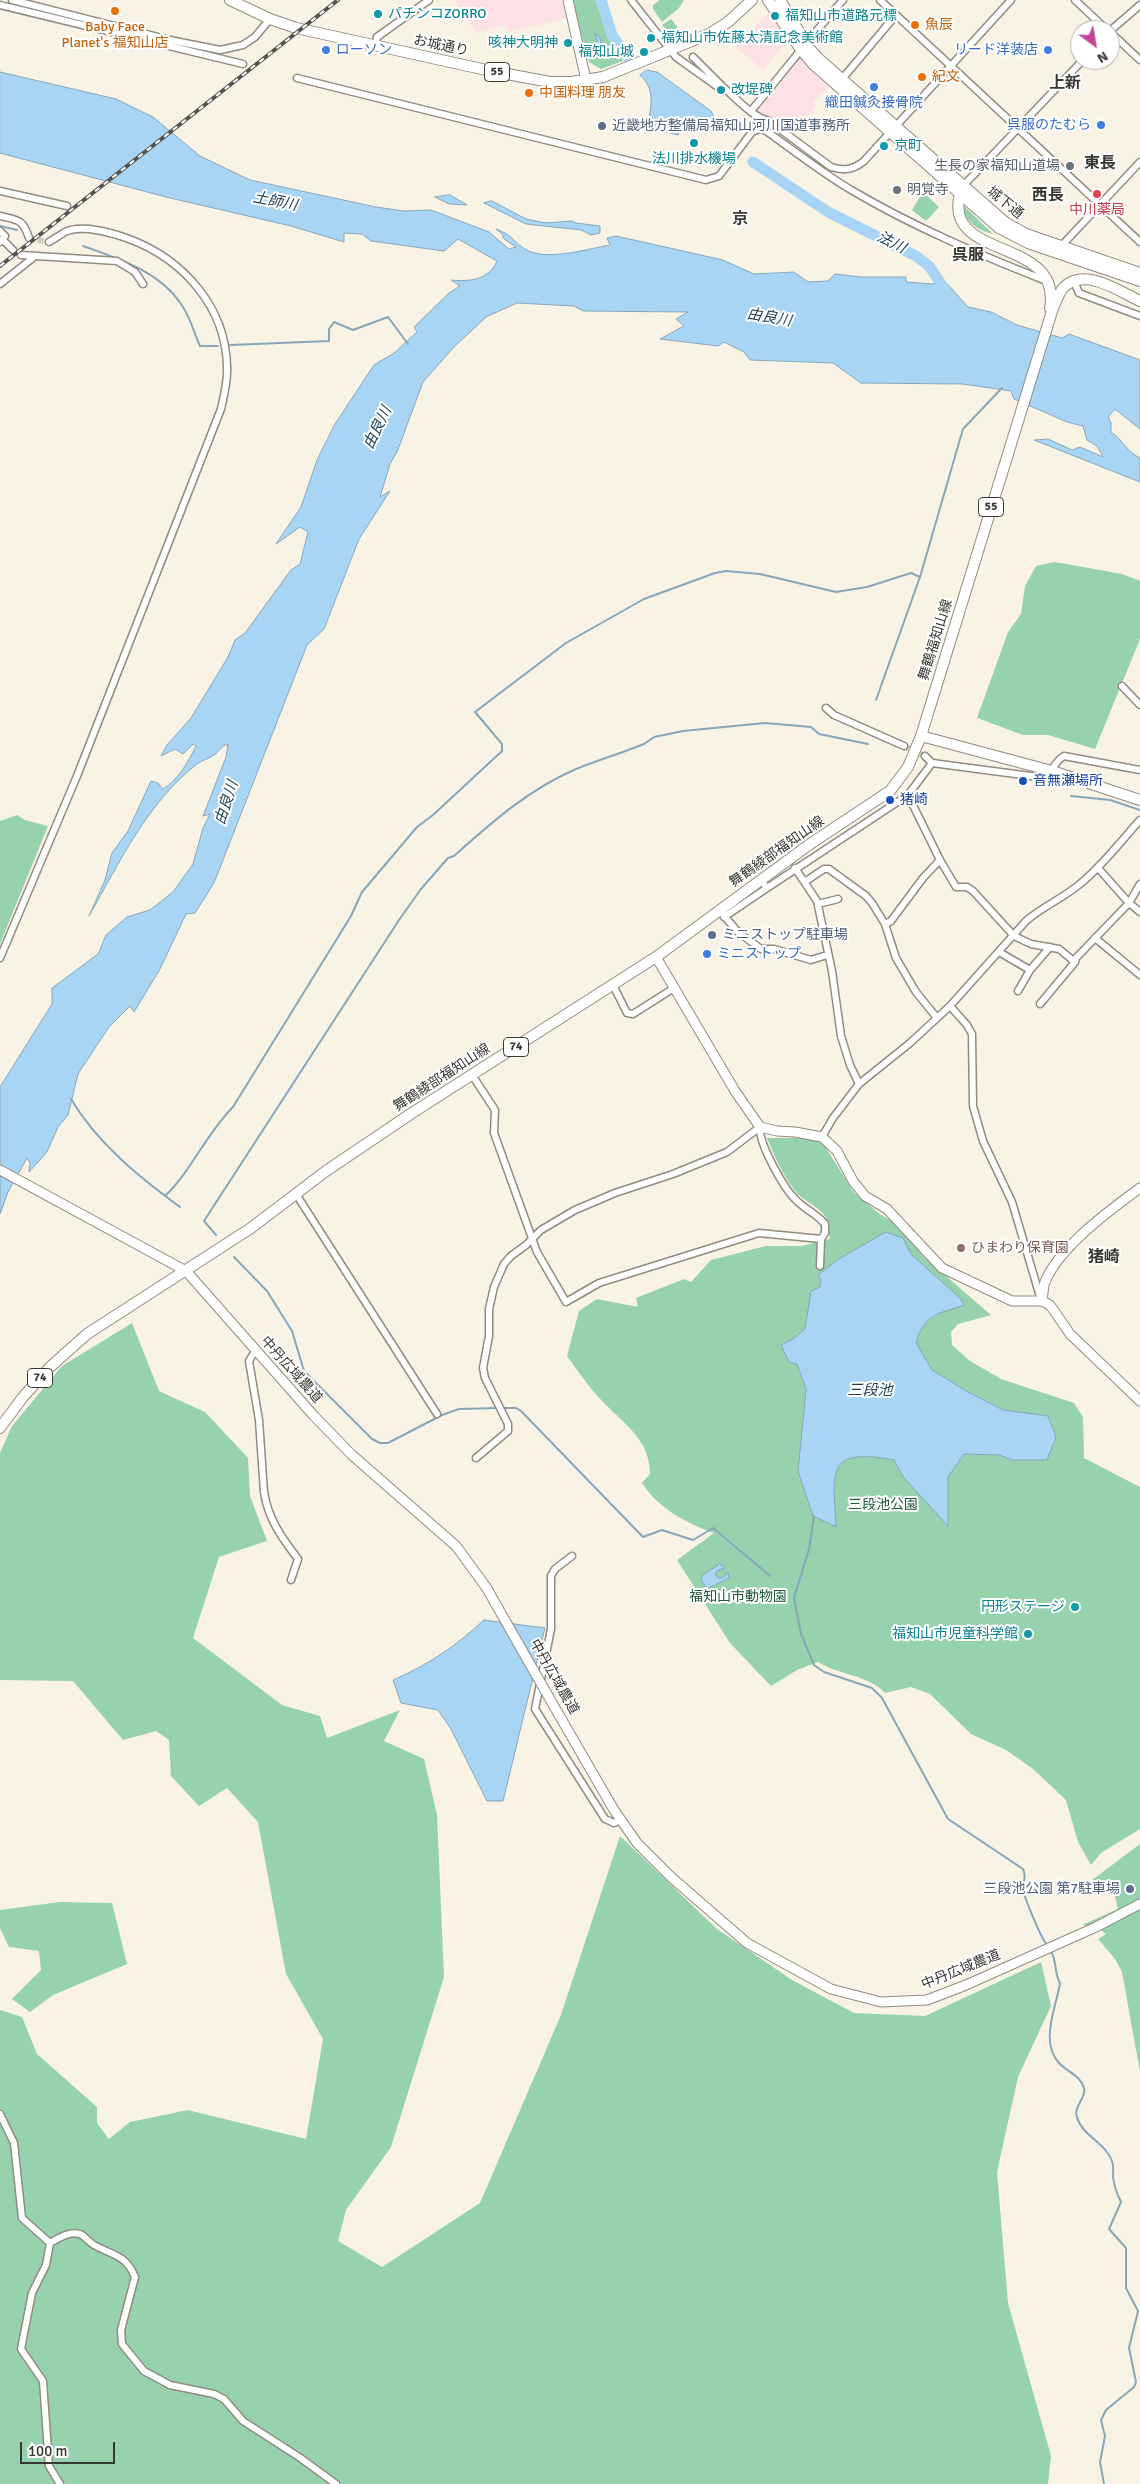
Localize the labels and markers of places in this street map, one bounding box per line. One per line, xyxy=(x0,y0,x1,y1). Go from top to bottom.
marker: Baby Face Planet's 福知山店 xyxy=(109,5,121,17)
place label: パチンコZORRO xyxy=(388,6,487,22)
marker: パチンコZORRO xyxy=(372,8,384,20)
place label: 福知山市道路元標 xyxy=(785,8,897,24)
marker: 福知山市道路元標 xyxy=(769,10,781,22)
place label: 魚辰 xyxy=(925,17,953,33)
place label: Baby Face Planet's 福知山店 xyxy=(62,19,168,52)
marker: 魚辰 xyxy=(909,19,921,31)
place label: 福知山市佐藤太清記念美術館 xyxy=(661,30,843,46)
marker: 福知山市佐藤太清記念美術館 xyxy=(645,32,657,44)
place label: 咳神大明神 xyxy=(488,35,558,51)
marker: 咳神大明神 xyxy=(562,37,574,49)
place label: ローソン xyxy=(336,42,392,58)
place label: リード洋装店 xyxy=(954,42,1038,58)
marker: ローソン xyxy=(320,44,332,56)
place label: 福知山城 xyxy=(578,44,634,60)
marker: リード洋装店 xyxy=(1042,44,1054,56)
marker: 福知山城 xyxy=(638,46,650,58)
place label: 紀文 xyxy=(932,69,960,85)
marker: 紀文 xyxy=(916,71,928,83)
marker: 織田鍼灸接骨院 xyxy=(868,81,880,93)
place label: 改堤碑 xyxy=(731,82,773,98)
marker: 改堤碑 xyxy=(715,84,727,96)
place label: 中国料理 朋友 xyxy=(539,85,626,101)
marker: 中国料理 朋友 xyxy=(523,87,535,99)
place label: 織田鍼灸接骨院 xyxy=(825,95,923,111)
place label: 呉服のたむら xyxy=(1007,117,1091,133)
place label: 近畿地方整備局福知山河川国道事務所 xyxy=(612,118,850,134)
marker: 呉服のたむら xyxy=(1095,119,1107,131)
marker: 近畿地方整備局福知山河川国道事務所 xyxy=(596,120,608,132)
marker: 法川排水機場 xyxy=(688,137,700,149)
place label: 京町 xyxy=(894,138,922,154)
marker: 京町 xyxy=(878,140,890,152)
place label: 法川排水機場 xyxy=(652,151,736,167)
place label: 生長の家福知山道場 xyxy=(934,158,1060,174)
marker: 生長の家福知山道場 xyxy=(1064,160,1076,172)
place label: 明覚寺 xyxy=(907,182,949,198)
marker: 明覚寺 xyxy=(891,184,903,196)
marker: 中川薬局 xyxy=(1091,188,1103,200)
place label: 中川薬局 xyxy=(1069,202,1125,218)
place label: 音無瀬場所 xyxy=(1033,773,1103,789)
marker: 音無瀬場所 xyxy=(1017,775,1029,787)
place label: 猪崎 xyxy=(900,792,928,808)
marker: 猪崎 xyxy=(884,794,896,806)
place label: ミニストップ駐車場 xyxy=(722,927,848,943)
marker: ミニストップ駐車場 xyxy=(706,929,718,941)
place label: ミニストップ xyxy=(717,946,801,962)
marker: ミニストップ xyxy=(701,948,713,960)
place label: ひまわり保育園 xyxy=(971,1240,1069,1256)
marker: ひまわり保育園 xyxy=(955,1242,967,1254)
place label: 円形ステージ xyxy=(981,1599,1065,1615)
marker: 円形ステージ xyxy=(1069,1601,1081,1613)
place label: 福知山市児童科学館 xyxy=(892,1626,1018,1642)
marker: 福知山市児童科学館 xyxy=(1022,1628,1034,1640)
place label: 三段池公園 第7駐車場 xyxy=(983,1881,1120,1897)
marker: 三段池公園 第7駐車場 xyxy=(1124,1883,1136,1895)

